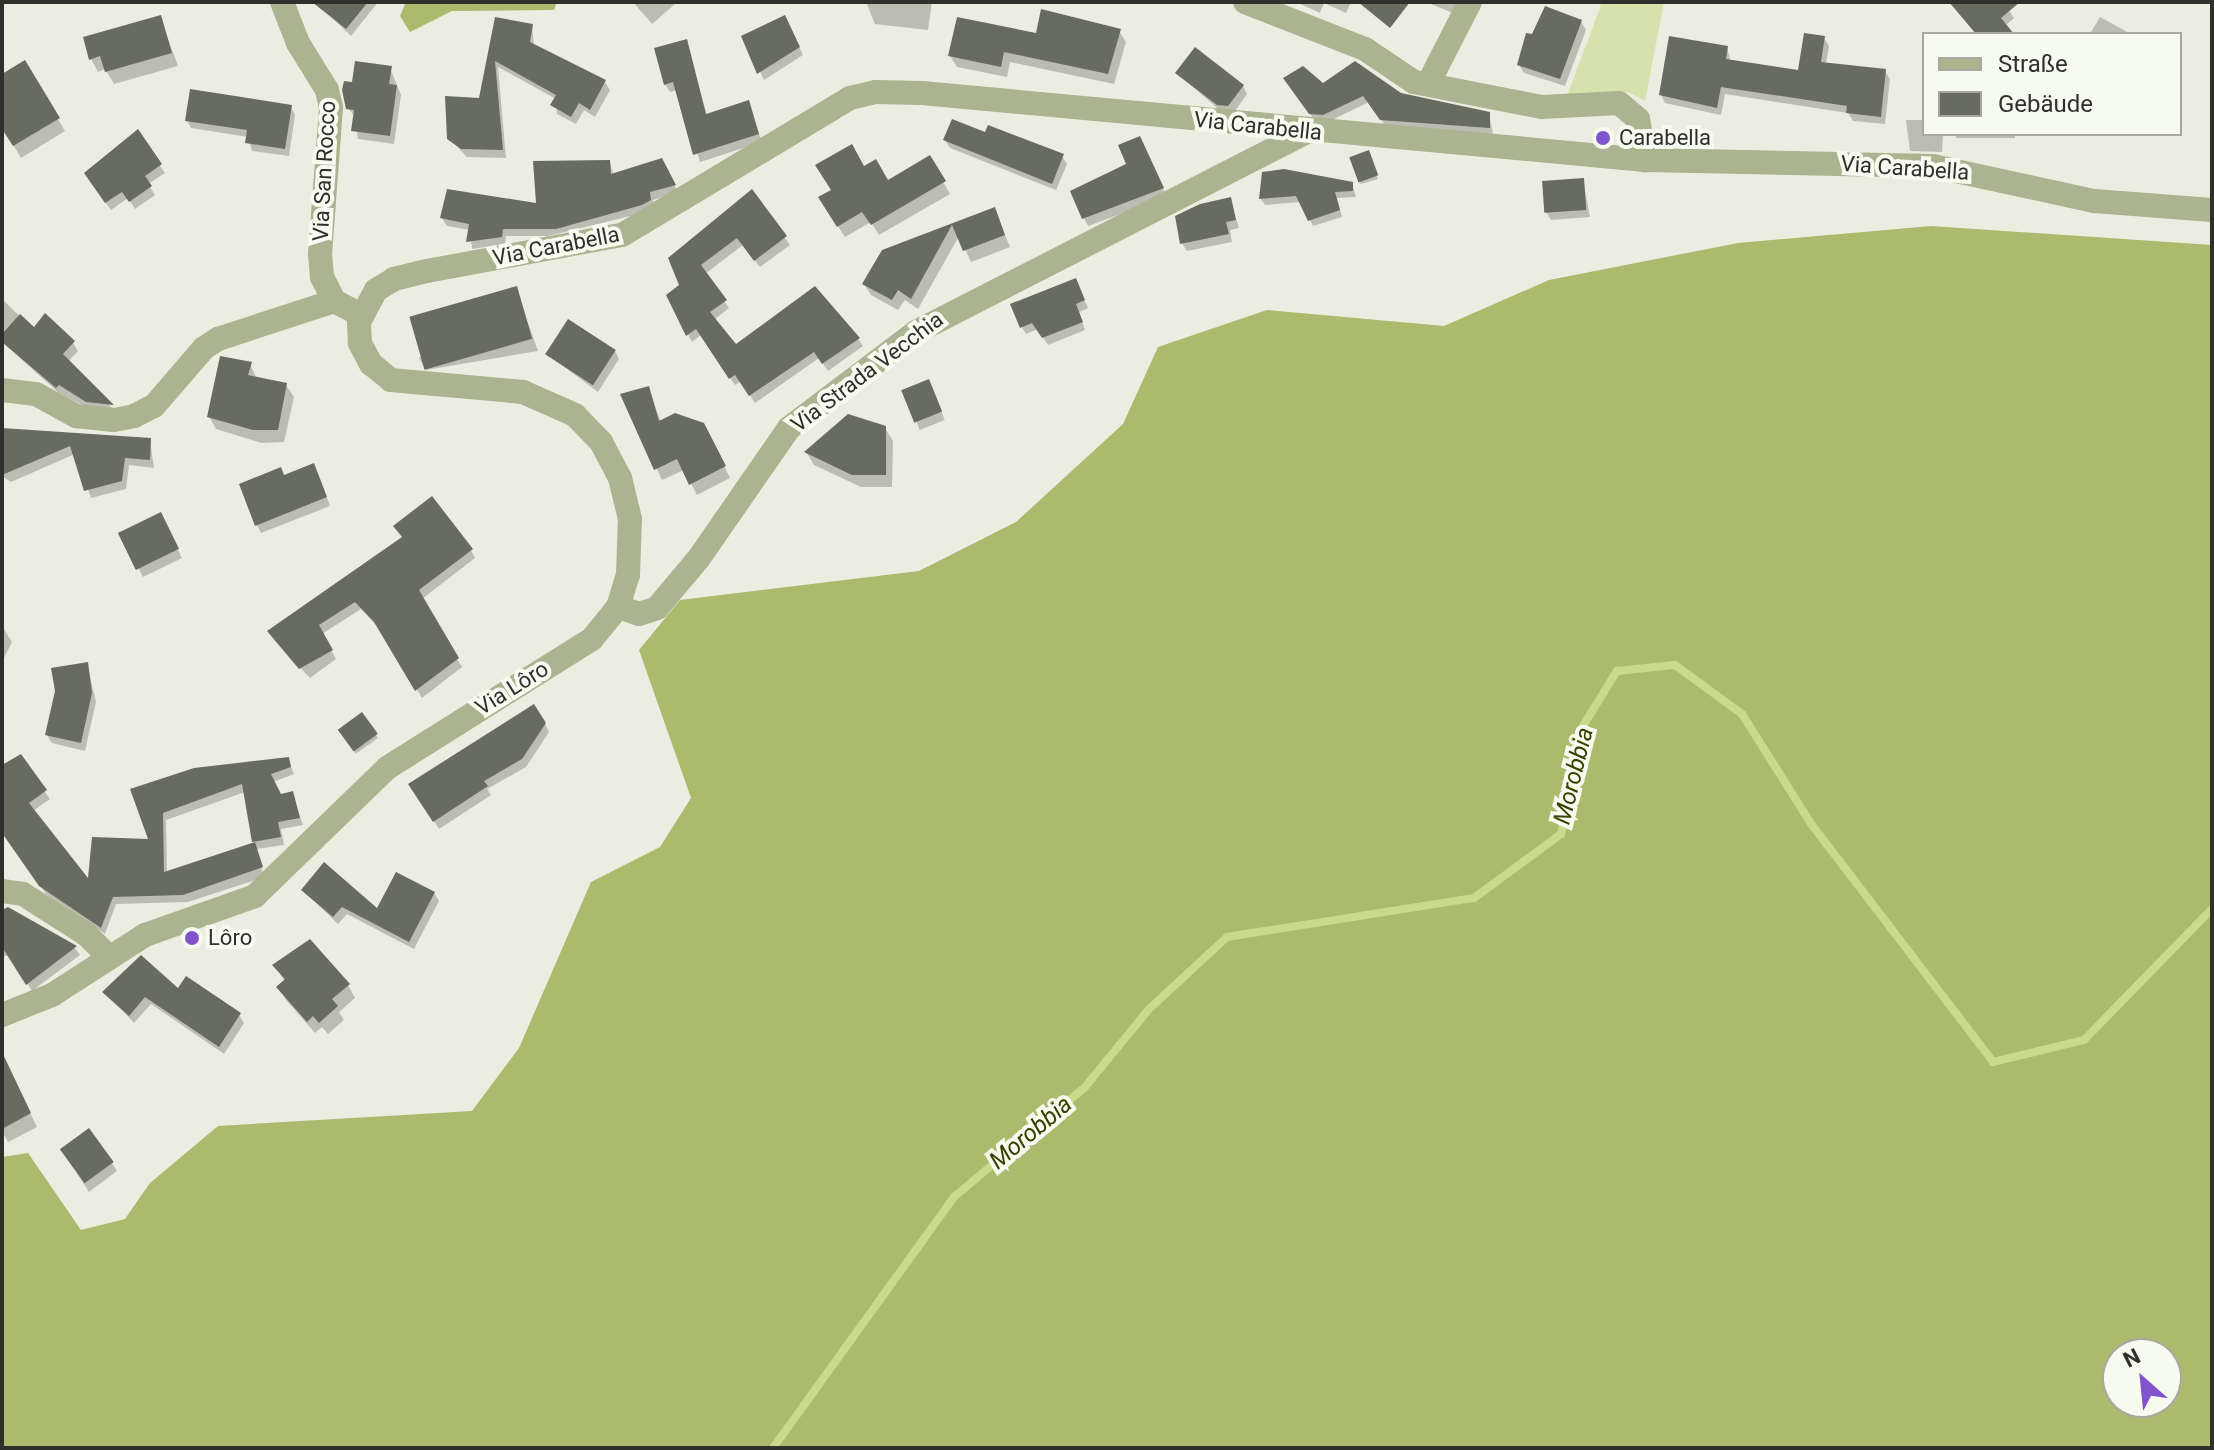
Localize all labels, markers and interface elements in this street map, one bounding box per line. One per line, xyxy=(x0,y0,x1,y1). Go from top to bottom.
legend xyxy=(1922,32,2182,136)
text: Straße xyxy=(1998,50,2068,78)
text: Gebäude xyxy=(1998,90,2093,118)
street label: Via San Rocco xyxy=(307,100,341,242)
street label: Via Carabella xyxy=(1193,106,1323,146)
place label: Carabella xyxy=(1619,125,1711,151)
marker: Carabella xyxy=(1594,129,1612,147)
street label: Via Carabella xyxy=(1840,150,1970,186)
street label: Via Carabella xyxy=(490,221,622,271)
street label: Via Strada Vecchia xyxy=(786,306,948,438)
street label: Via Lôro xyxy=(471,655,553,721)
water label: Morobbia xyxy=(1548,724,1600,828)
place label: Lôro xyxy=(208,925,252,951)
marker: Lôro xyxy=(183,929,201,947)
water label: Morobbia xyxy=(984,1090,1078,1176)
north arrow xyxy=(2102,1338,2182,1418)
text: N xyxy=(2119,1343,2144,1373)

